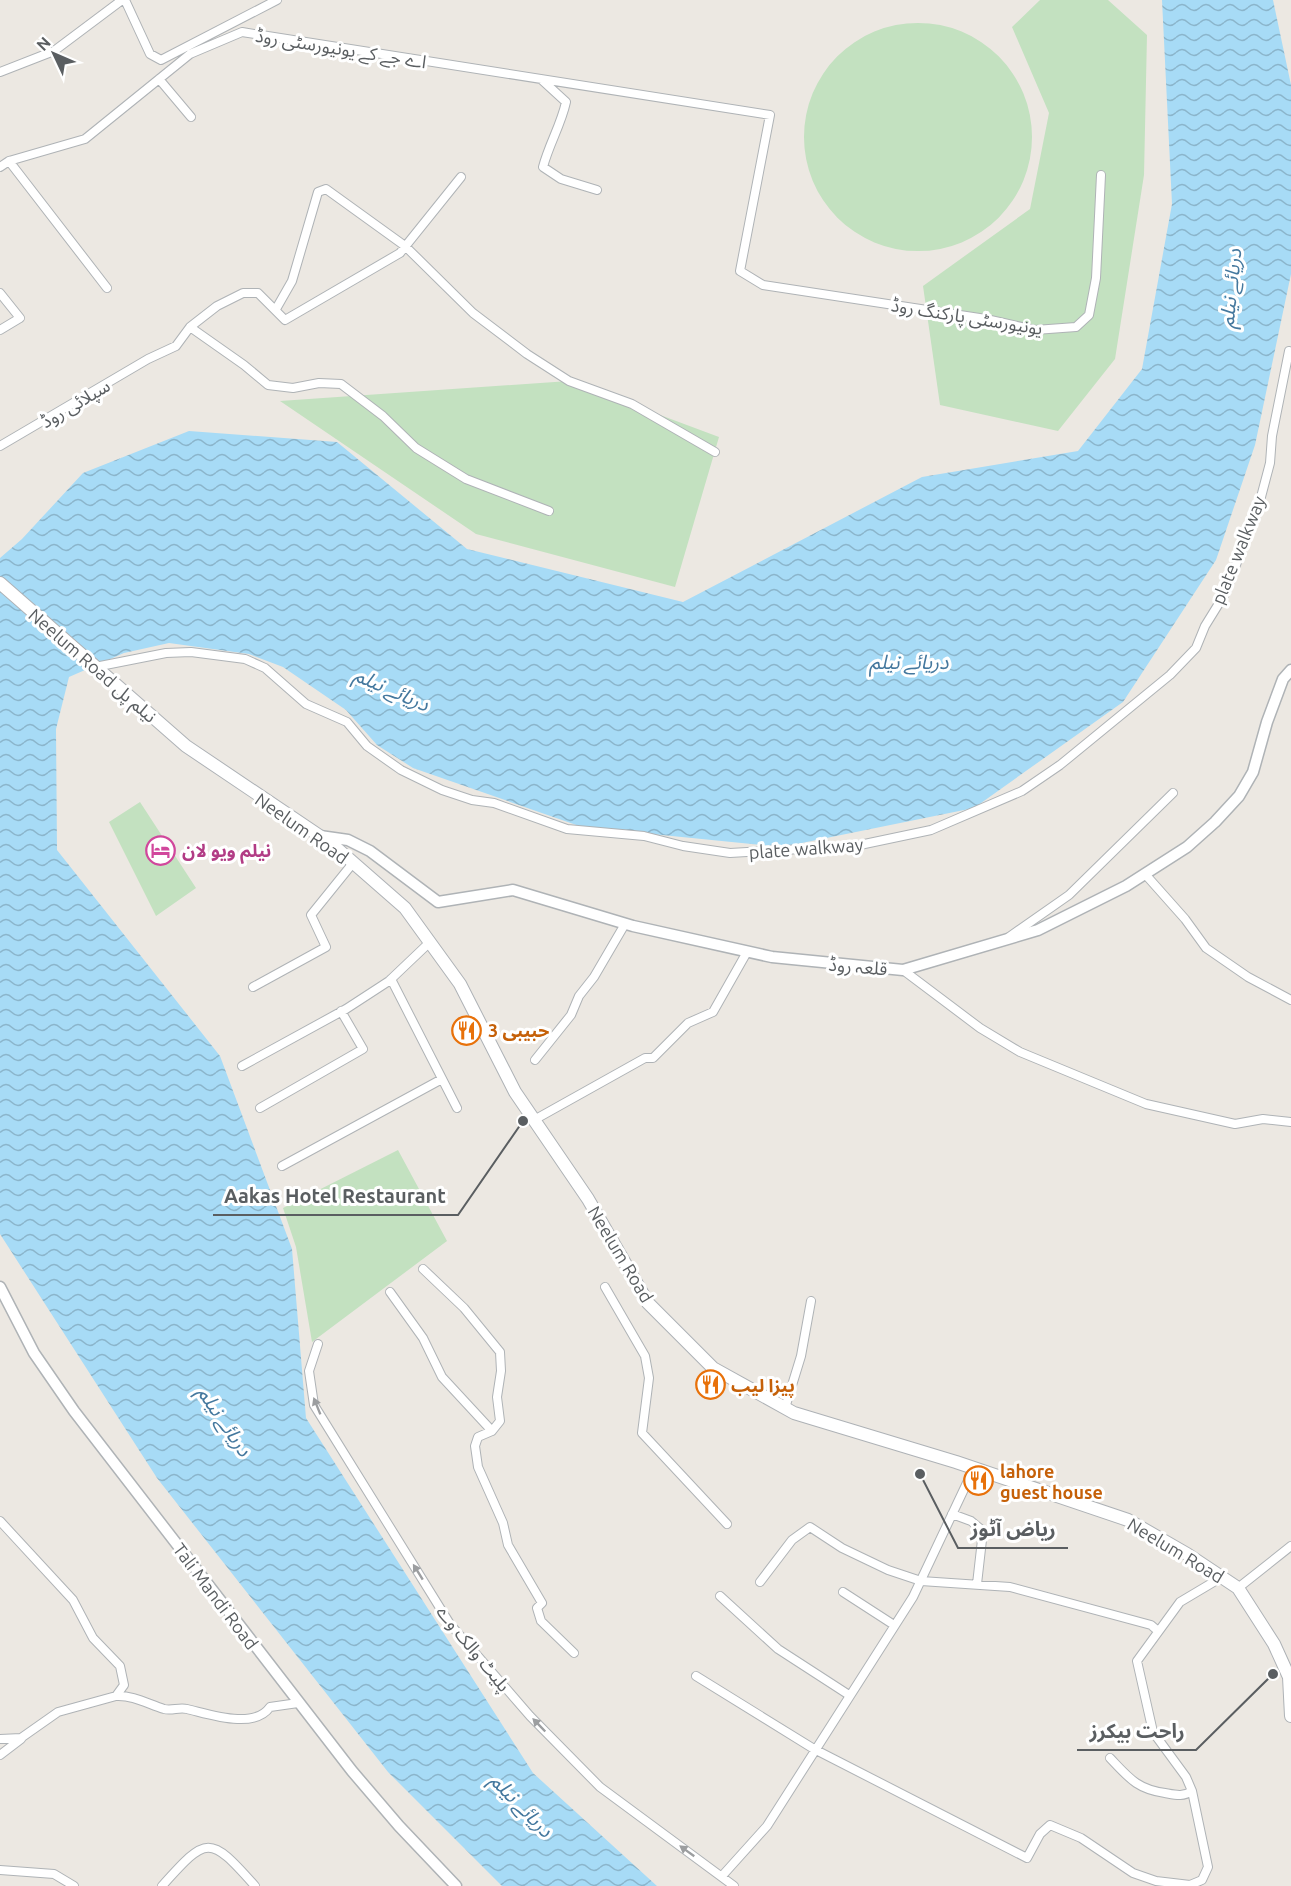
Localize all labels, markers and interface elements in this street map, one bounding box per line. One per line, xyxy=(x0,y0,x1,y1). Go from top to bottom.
north arrow xyxy=(24,24,84,84)
street label: اے جے کے یونیورسٹی روڈ xyxy=(254,25,428,74)
text: N xyxy=(33,33,54,54)
water label: دریائے نیلم xyxy=(1214,247,1250,330)
street label: یونیورسٹی پارکنگ روڈ xyxy=(889,294,1044,340)
street label: سپلائی روڈ xyxy=(37,375,114,433)
street label: plate walkway xyxy=(1207,493,1269,607)
street label: Neelum Road نیلم پل xyxy=(22,604,161,729)
water label: دریائے نیلم xyxy=(868,650,949,677)
water label: دریائے نیلم xyxy=(349,662,433,719)
street label: Neelum Road xyxy=(252,789,352,867)
hotel icon: نیلم ویو لان xyxy=(145,834,177,866)
street label: plate walkway xyxy=(748,834,864,862)
place label: نیلم ویو لان xyxy=(182,840,271,864)
street label: قلعہ روڈ xyxy=(828,953,888,981)
restaurant icon: حبیبی 3 xyxy=(451,1014,483,1046)
place label: حبیبی 3 xyxy=(488,1020,549,1041)
callout: Aakas Hotel Restaurant xyxy=(213,1177,458,1215)
text: Aakas Hotel Restaurant xyxy=(224,1184,446,1207)
street label: Neelum Road xyxy=(584,1202,658,1306)
restaurant icon: پیزا لیب xyxy=(694,1369,726,1401)
place label: پیزا لیب xyxy=(731,1375,795,1398)
water label: دریائے نیلم xyxy=(189,1381,257,1463)
one-way arrow xyxy=(312,1396,322,1414)
place label: lahore guest house xyxy=(1000,1461,1103,1502)
restaurant icon: lahore guest house xyxy=(963,1465,995,1497)
callout: ریاض آٹوز xyxy=(958,1510,1068,1548)
street label: Neelum Road xyxy=(1124,1513,1228,1587)
text: ریاض آٹوز xyxy=(969,1517,1056,1541)
street label: Tali Mandi Road xyxy=(170,1539,262,1653)
one-way arrow xyxy=(413,1564,424,1580)
street label: پلیٹ والک وے xyxy=(432,1601,515,1696)
callout: راحت بیکرز xyxy=(1077,1712,1196,1750)
one-way arrow xyxy=(532,1717,546,1732)
text: راحت بیکرز xyxy=(1088,1719,1185,1743)
water label: دریائے نیلم xyxy=(483,1768,558,1845)
one-way arrow xyxy=(679,1845,695,1857)

